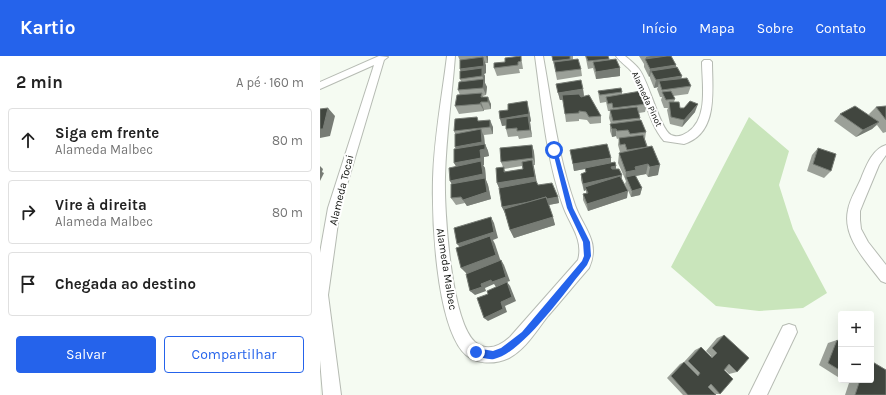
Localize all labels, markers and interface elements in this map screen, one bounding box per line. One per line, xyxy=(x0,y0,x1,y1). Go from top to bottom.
text: Kartio xyxy=(20,17,75,39)
text: Início xyxy=(642,20,677,37)
text: Mapa xyxy=(699,20,735,37)
text: Sobre xyxy=(757,20,793,37)
text: Contato xyxy=(815,20,866,37)
street label: Alameda Pinot xyxy=(630,70,664,129)
text: 2 min xyxy=(16,72,63,92)
text: A pé · 160 m xyxy=(236,75,304,90)
text: Siga em frente xyxy=(55,124,159,142)
icon: ahead xyxy=(17,129,39,151)
text: 80 m xyxy=(272,133,303,148)
route start xyxy=(545,141,563,159)
text: Alameda Malbec xyxy=(55,142,153,157)
street label: Alameda Tocai xyxy=(326,153,357,227)
text: Vire à direita xyxy=(55,196,147,214)
icon: right xyxy=(17,201,39,223)
text: 80 m xyxy=(272,205,303,220)
text: Alameda Malbec xyxy=(55,214,153,229)
street label: Alameda Malbec xyxy=(434,227,459,311)
icon: arrive xyxy=(17,273,39,295)
text: Chegada ao destino xyxy=(55,275,196,293)
map controls xyxy=(838,311,874,383)
button: + xyxy=(838,311,874,347)
button: Salvar xyxy=(16,336,156,373)
button: Compartilhar xyxy=(164,336,304,373)
route end xyxy=(467,343,485,361)
button: − xyxy=(838,347,874,383)

